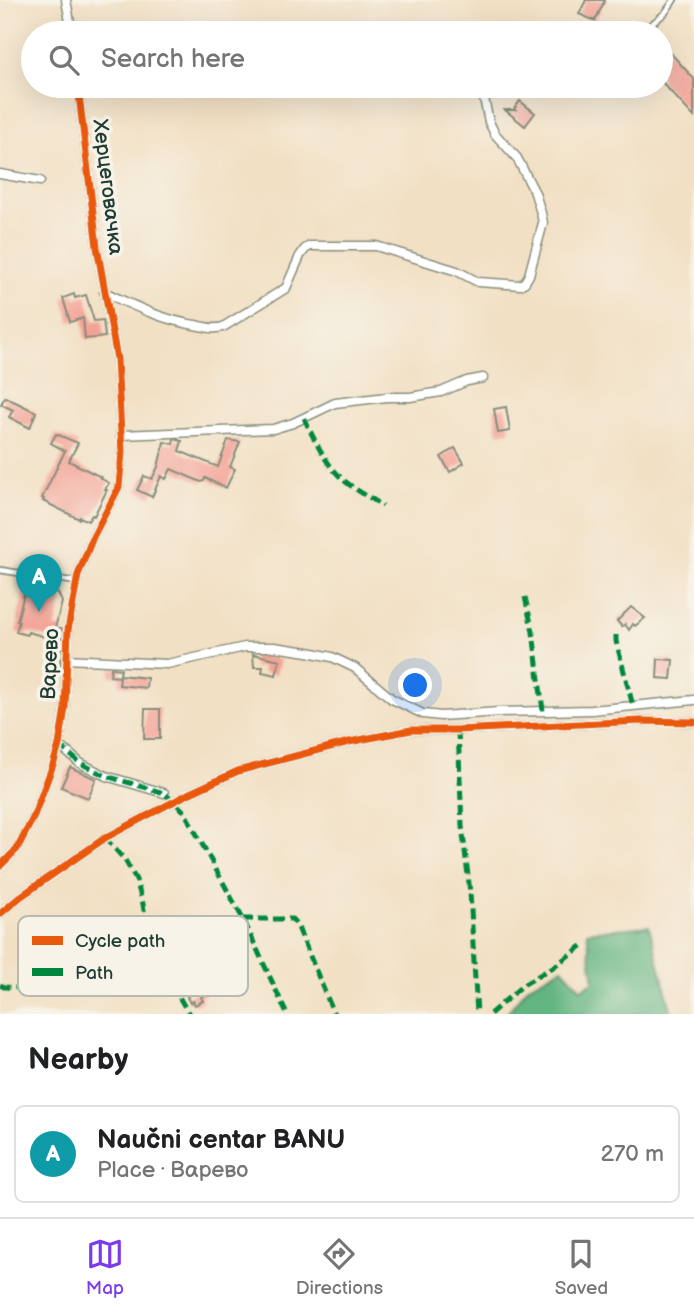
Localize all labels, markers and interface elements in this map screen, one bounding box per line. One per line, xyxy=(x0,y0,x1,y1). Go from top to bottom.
search box xyxy=(21,21,673,98)
icon: search xyxy=(45,41,83,79)
text: Search here xyxy=(101,44,245,75)
street label: Херцеговачка xyxy=(87,118,129,257)
pin: A xyxy=(16,554,62,612)
street label: Варево xyxy=(36,628,64,700)
your location xyxy=(398,668,432,702)
legend xyxy=(18,916,248,996)
text: Cycle path xyxy=(75,930,165,953)
text: Path xyxy=(75,962,113,985)
text: Nearby xyxy=(28,1042,128,1078)
text: Naučni centar BANU xyxy=(97,1125,345,1156)
text: A xyxy=(46,1140,60,1168)
text: 270 m xyxy=(600,1140,664,1168)
text: Place · Варево xyxy=(97,1156,248,1184)
tab: Map xyxy=(86,1235,124,1300)
tab: Directions xyxy=(296,1235,383,1300)
tab: Saved xyxy=(555,1235,608,1300)

